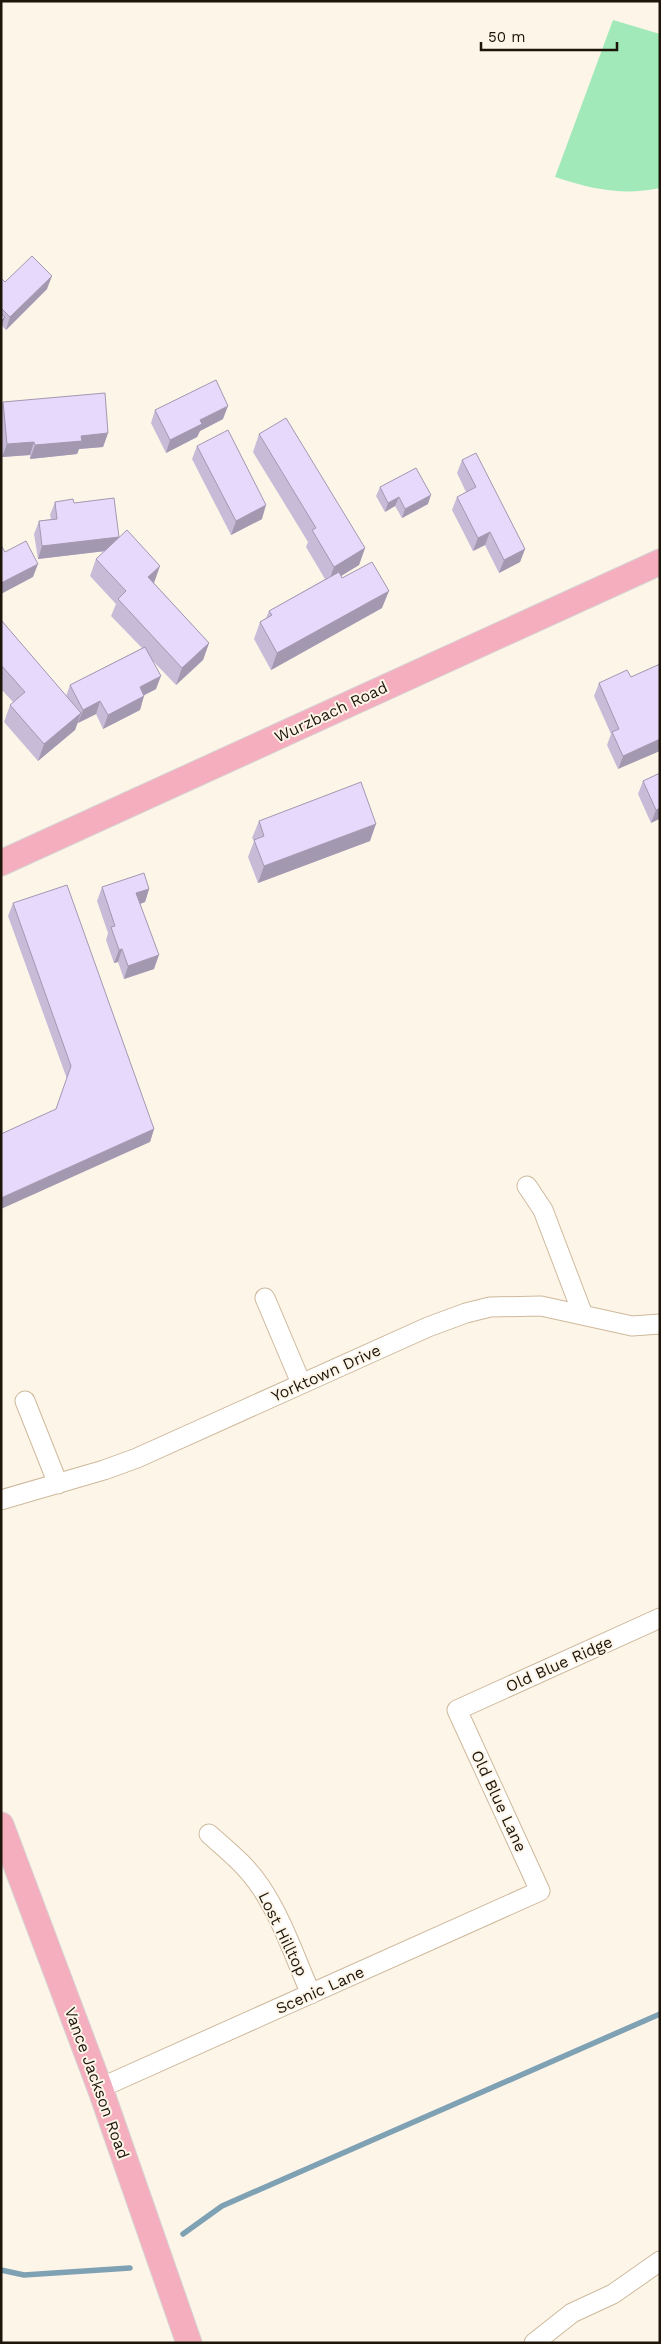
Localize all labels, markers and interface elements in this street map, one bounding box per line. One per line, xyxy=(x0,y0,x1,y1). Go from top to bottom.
scale bar xyxy=(481,20,617,52)
text: 50 m xyxy=(488,28,525,46)
street label: Wurzbach Road xyxy=(271,678,391,746)
street label: Yorktown Drive xyxy=(268,1340,384,1406)
street label: Old Blue Ridge xyxy=(503,1632,615,1696)
street label: Old Blue Lane xyxy=(467,1747,531,1855)
street label: Lost Hilltop xyxy=(254,1889,312,1979)
street label: Scenic Lane xyxy=(273,1962,367,2018)
street label: Vance Jackson Road xyxy=(61,2005,133,2161)

